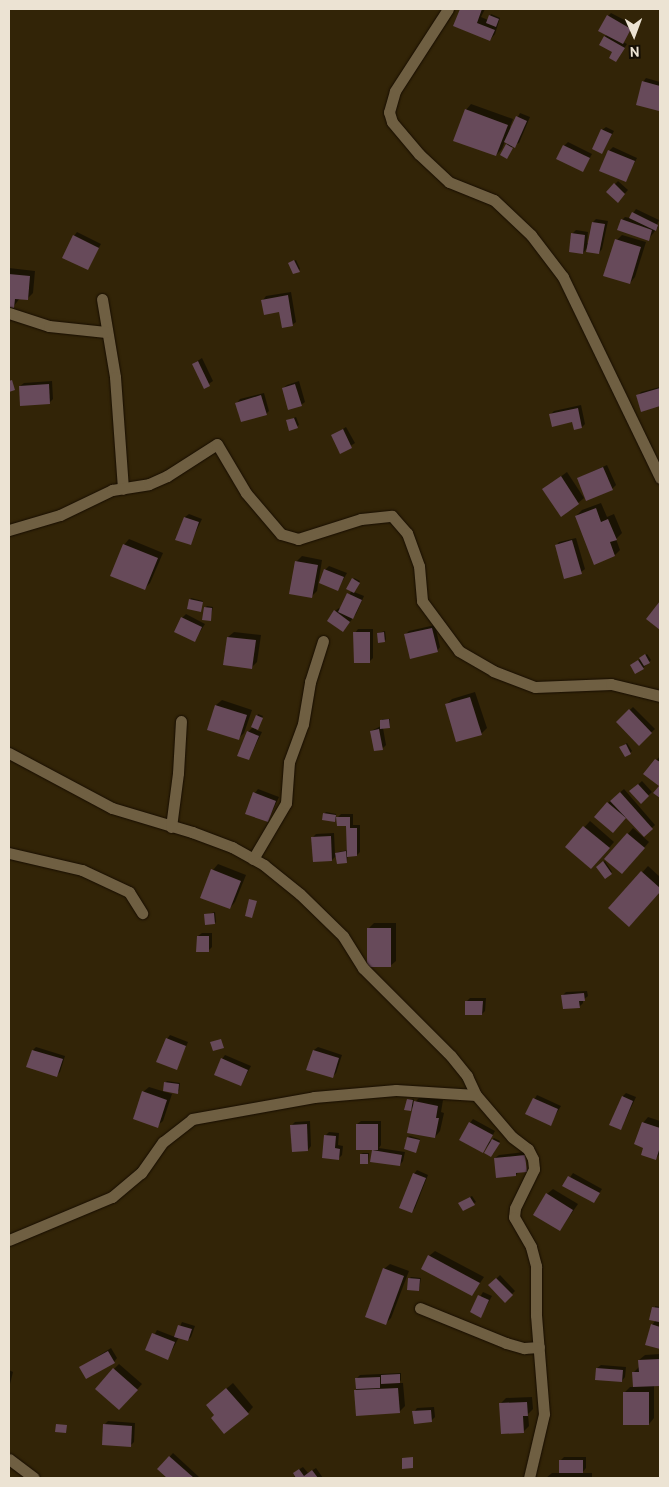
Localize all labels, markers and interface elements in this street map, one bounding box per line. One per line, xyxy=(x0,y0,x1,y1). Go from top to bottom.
north arrow xyxy=(609,10,659,60)
text: N xyxy=(629,42,640,59)

